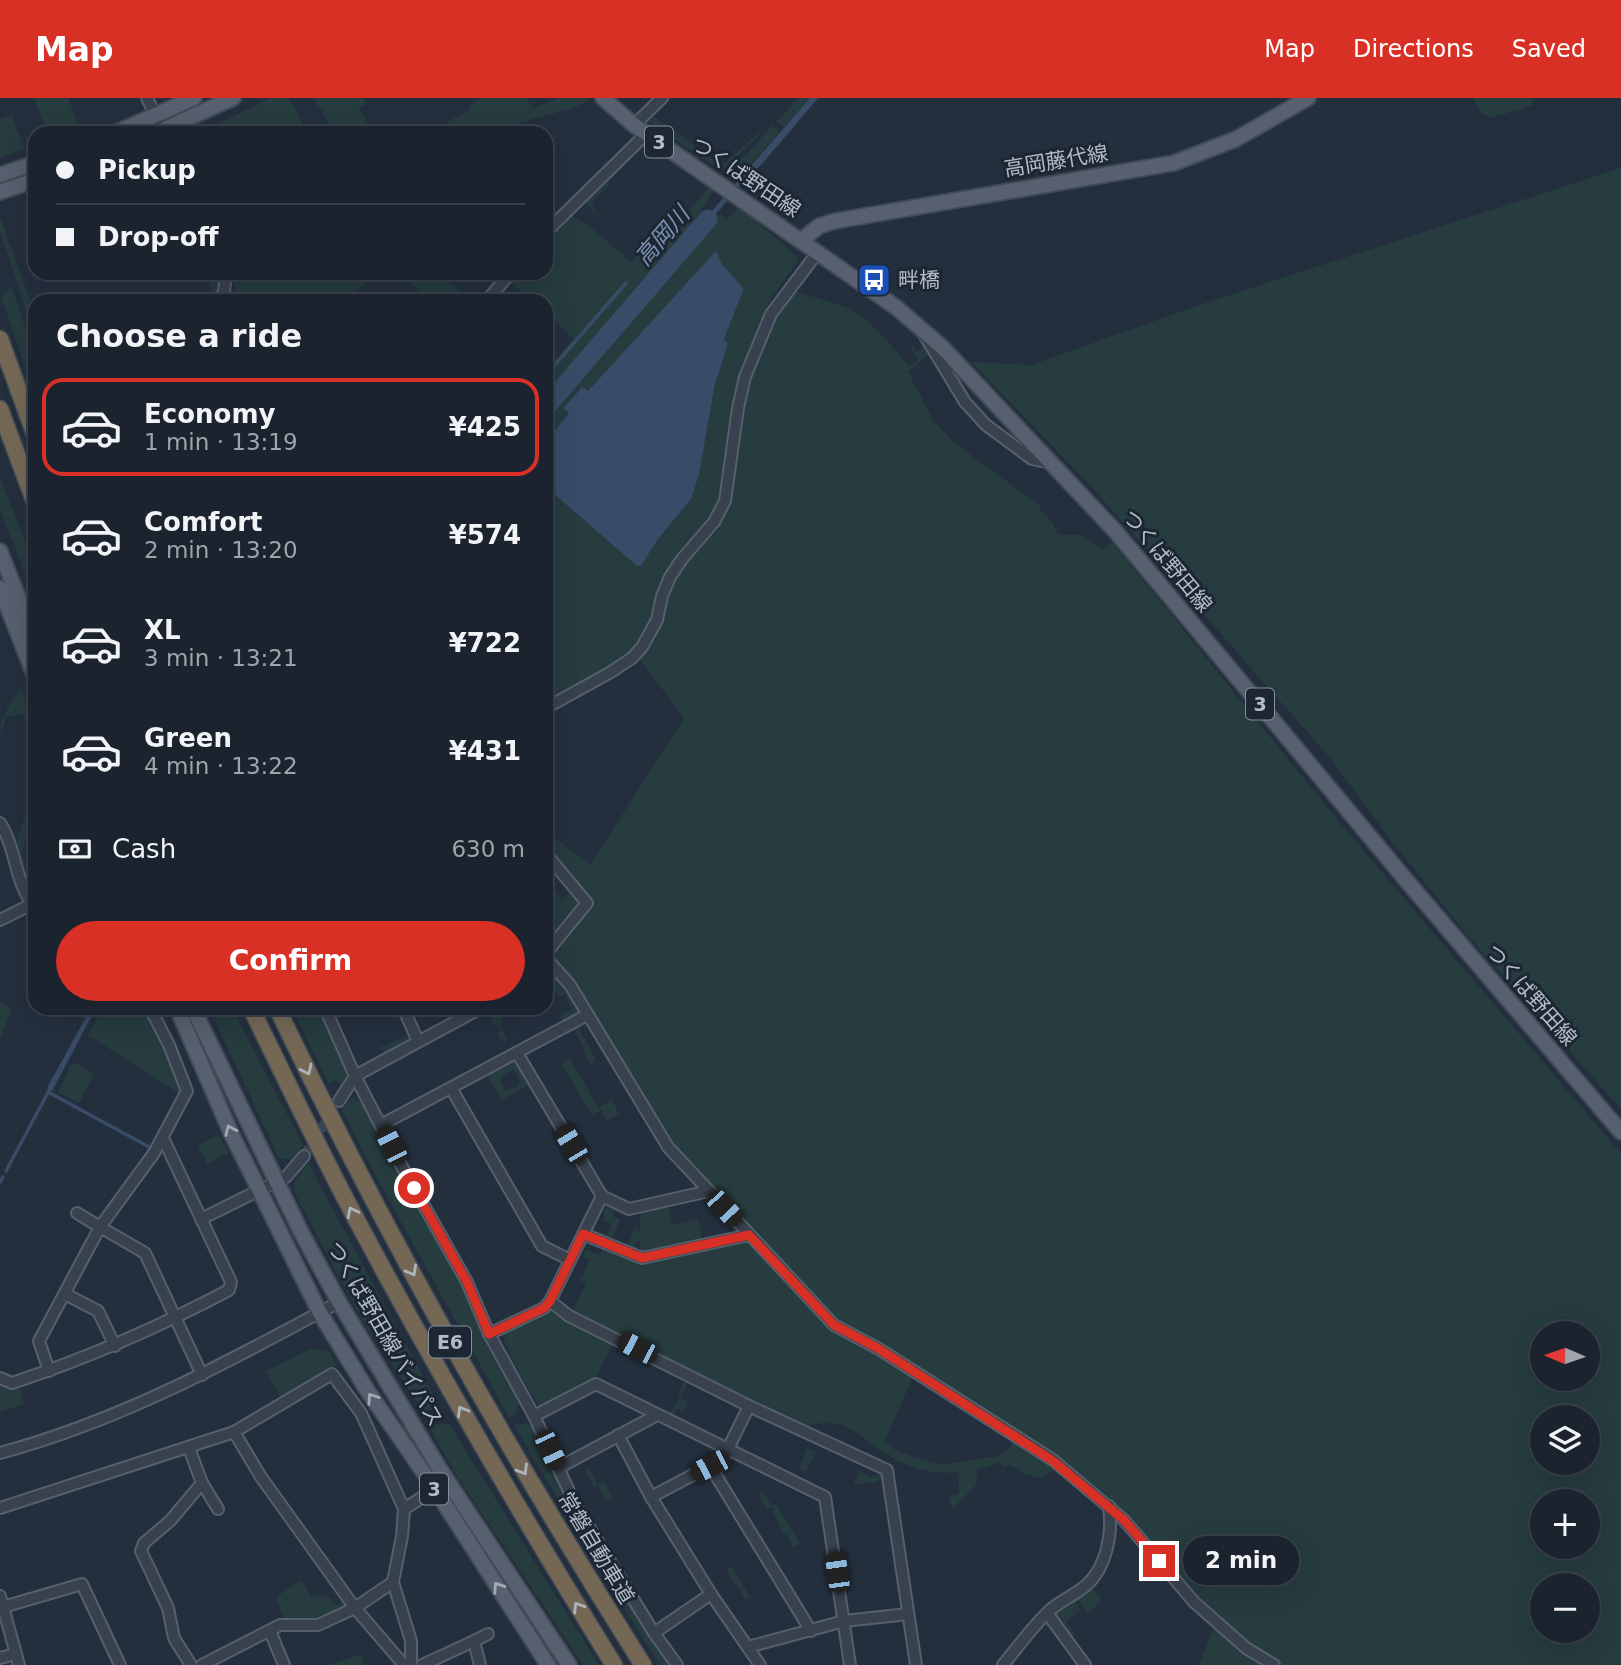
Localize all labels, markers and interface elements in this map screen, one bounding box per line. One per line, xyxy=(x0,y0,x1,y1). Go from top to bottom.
text: Map xyxy=(35,30,114,69)
text: Map xyxy=(1264,35,1315,63)
text: Directions xyxy=(1353,35,1474,63)
text: Saved xyxy=(1512,35,1586,63)
road number: 3 xyxy=(645,126,673,158)
street label: つくば野田線 xyxy=(687,132,805,222)
street label: 高岡藤代線 xyxy=(1002,141,1110,181)
text: Pickup xyxy=(98,155,196,185)
water label: 高岡川 xyxy=(630,199,696,271)
text: Drop-off xyxy=(98,222,219,252)
bus stop icon: 畔橋 xyxy=(855,261,893,299)
place label: 畔橋 xyxy=(898,268,940,292)
text: Choose a ride xyxy=(56,317,302,355)
icon: car xyxy=(60,396,123,459)
text: Economy xyxy=(144,399,275,429)
text: ¥425 xyxy=(449,412,521,442)
text: 1 min · 13:19 xyxy=(144,429,298,455)
icon: car xyxy=(60,504,123,567)
street label: つくば野田線 xyxy=(1117,505,1217,617)
text: Comfort xyxy=(144,507,262,537)
text: ¥574 xyxy=(449,520,521,550)
text: 2 min · 13:20 xyxy=(144,537,298,563)
icon: car xyxy=(60,612,123,675)
text: XL xyxy=(144,615,181,645)
text: ¥722 xyxy=(449,628,521,658)
text: 3 min · 13:21 xyxy=(144,645,298,671)
road number: 3 xyxy=(1246,688,1274,720)
icon: car xyxy=(60,720,123,783)
text: Green xyxy=(144,723,232,753)
text: ¥431 xyxy=(449,736,521,766)
text: 4 min · 13:22 xyxy=(144,753,298,779)
icon: cash xyxy=(56,830,94,868)
text: Cash xyxy=(112,834,176,864)
text: 630 m xyxy=(451,836,525,862)
button: Confirm xyxy=(56,921,525,1001)
street label: つくば野田線 xyxy=(1481,940,1581,1050)
one-way arrow xyxy=(298,1063,312,1075)
car xyxy=(552,1121,591,1167)
car xyxy=(373,1122,410,1168)
one-way arrow xyxy=(224,1125,238,1137)
route start xyxy=(398,1172,430,1204)
car xyxy=(702,1185,747,1231)
one-way arrow xyxy=(347,1207,361,1219)
street label: つくば野田線バイパス xyxy=(322,1237,448,1431)
one-way arrow xyxy=(403,1264,417,1277)
north arrow xyxy=(1530,1321,1600,1391)
map controls xyxy=(1530,1321,1600,1643)
road number: E6 xyxy=(429,1326,471,1358)
car xyxy=(614,1329,661,1367)
one-way arrow xyxy=(368,1393,380,1406)
button: layers xyxy=(1530,1405,1600,1475)
one-way arrow xyxy=(457,1406,470,1419)
car xyxy=(532,1427,569,1473)
car xyxy=(687,1447,734,1485)
one-way arrow xyxy=(515,1462,528,1475)
road number: 3 xyxy=(420,1474,448,1504)
street label: 常磐自動車道 xyxy=(553,1488,639,1608)
button: + xyxy=(1530,1489,1600,1559)
callout: 2 min xyxy=(1184,1536,1299,1586)
route end xyxy=(1143,1545,1175,1577)
text: 2 min xyxy=(1205,1547,1277,1573)
car xyxy=(824,1550,851,1594)
button: − xyxy=(1530,1573,1600,1643)
one-way arrow xyxy=(494,1582,506,1595)
one-way arrow xyxy=(574,1602,587,1615)

